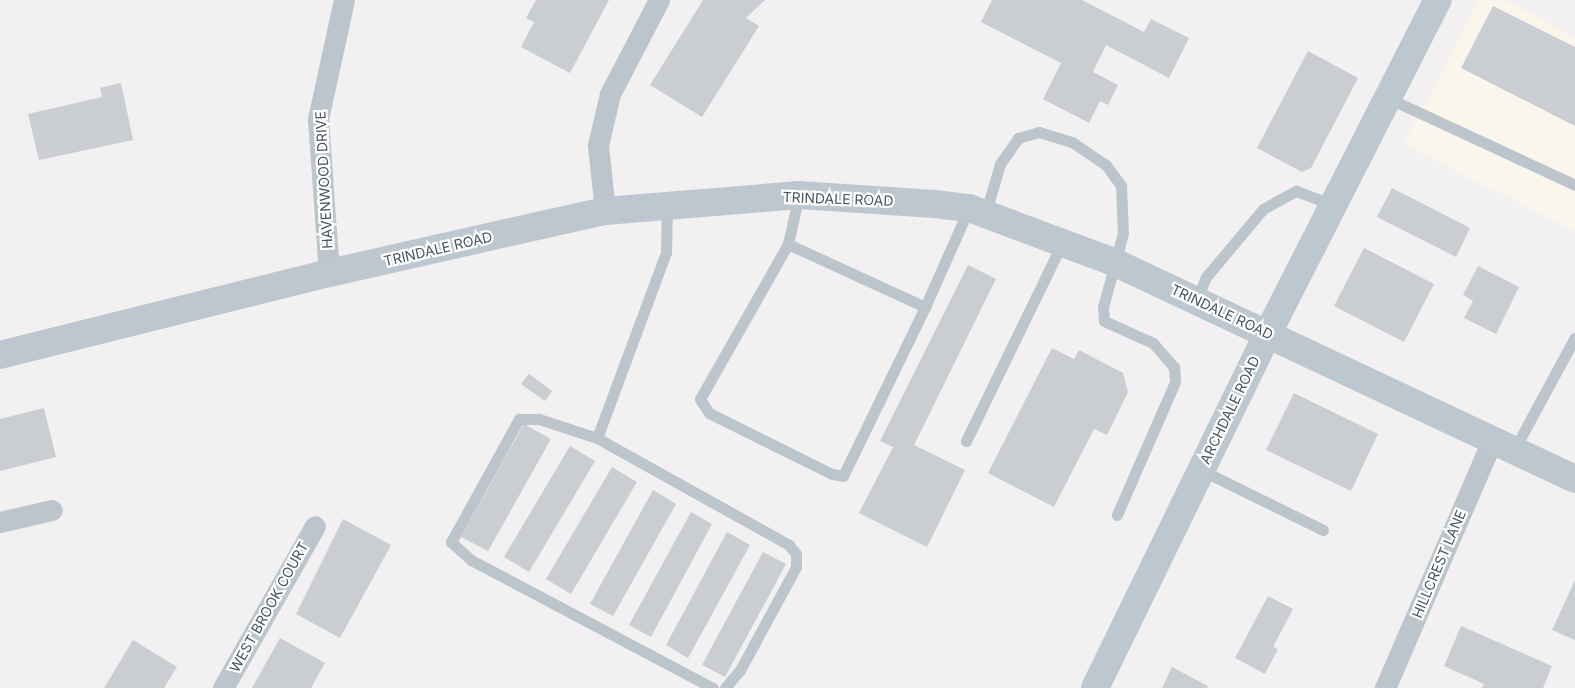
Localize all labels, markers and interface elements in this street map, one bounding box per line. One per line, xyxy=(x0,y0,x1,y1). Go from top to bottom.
street label: HAVENWOOD DRIVE xyxy=(312,111,336,249)
street label: TRINDALE ROAD xyxy=(782,189,894,209)
street label: TRINDALE ROAD xyxy=(382,228,494,270)
street label: TRINDALE ROAD xyxy=(1168,281,1276,343)
street label: ARCHDALE ROAD xyxy=(1197,353,1263,467)
street label: HILLCREST LANE xyxy=(1409,507,1469,621)
street label: WEST BROOK COURT xyxy=(226,539,312,675)

